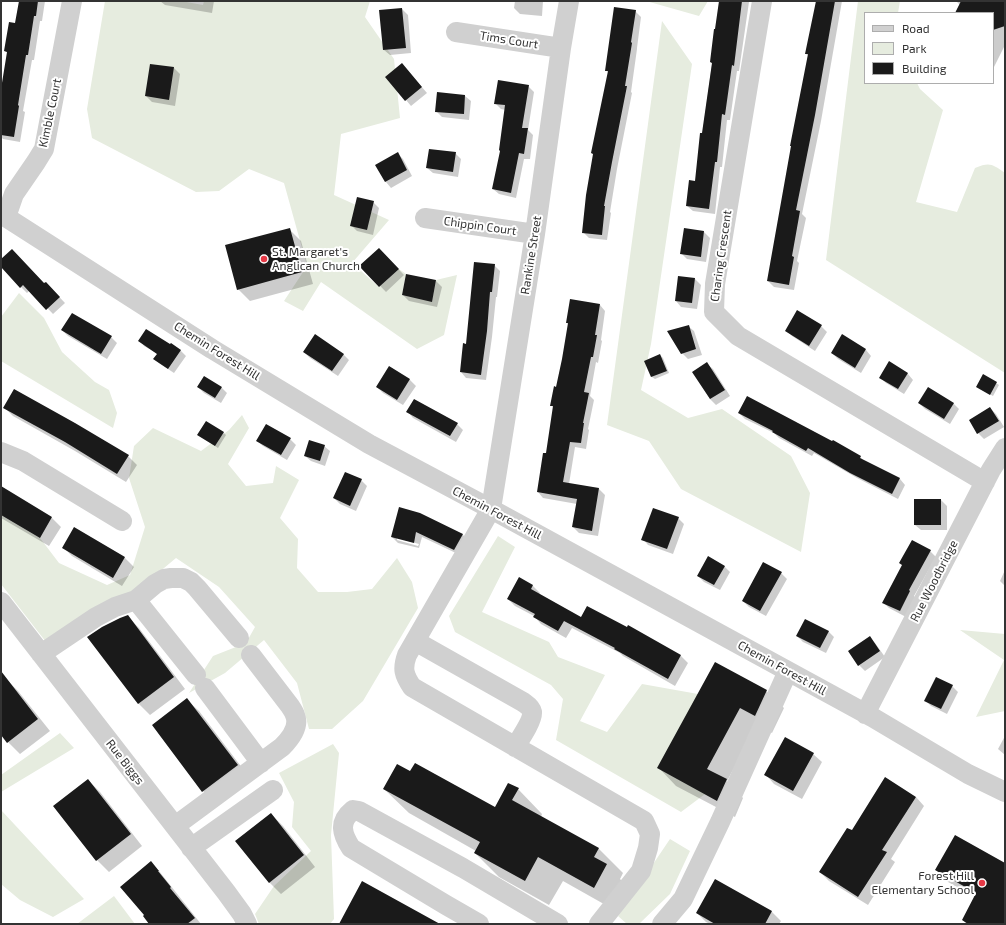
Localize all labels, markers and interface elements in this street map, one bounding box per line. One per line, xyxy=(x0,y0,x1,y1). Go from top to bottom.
legend xyxy=(864,12,994,84)
text: Road xyxy=(902,21,930,35)
street label: Tims Court xyxy=(479,28,539,52)
text: Park xyxy=(902,41,927,55)
text: Building xyxy=(902,61,946,75)
street label: Kimble Court xyxy=(36,77,64,149)
street label: Charing Crescent xyxy=(707,209,735,303)
street label: Chippin Court xyxy=(443,214,517,238)
street label: Rankine Street xyxy=(518,215,544,295)
place label: St. Margaret's Anglican Church xyxy=(272,245,360,273)
marker: St. Margaret's Anglican Church xyxy=(259,254,269,264)
street label: Chemin Forest Hill xyxy=(171,319,263,383)
street label: Chemin Forest Hill xyxy=(450,483,544,543)
street label: Rue Woodbridge xyxy=(907,538,961,624)
street label: Chemin Forest Hill xyxy=(735,638,829,698)
street label: Rue Biggs xyxy=(103,737,147,787)
place label: Forest Hill Elementary School xyxy=(872,869,974,897)
marker: Forest Hill Elementary School xyxy=(977,878,987,888)

